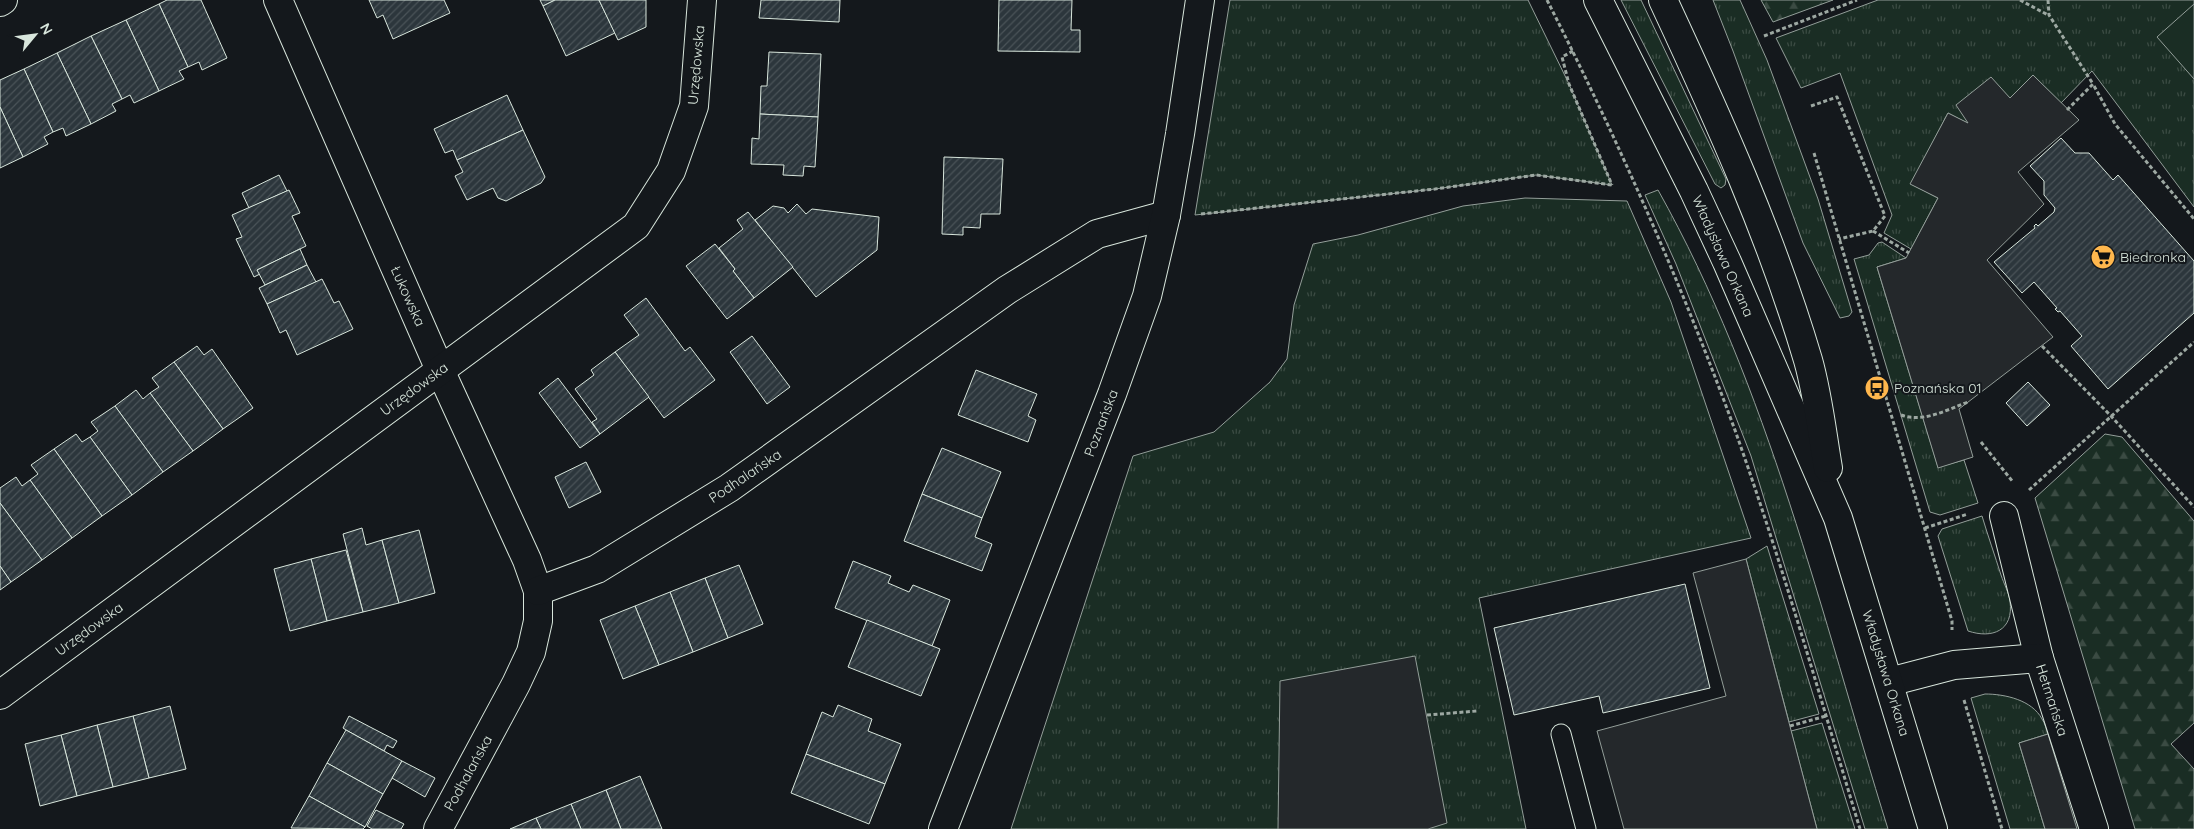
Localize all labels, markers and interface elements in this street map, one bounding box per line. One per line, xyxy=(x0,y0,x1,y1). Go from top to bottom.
north arrow xyxy=(10,10,60,60)
text: N xyxy=(36,20,57,38)
street label: Urzędowska xyxy=(684,25,708,105)
street label: Władysława Orkana xyxy=(1688,192,1758,320)
supermarket icon: Biedronka xyxy=(2090,244,2116,270)
place label: Biedronka xyxy=(2120,248,2186,266)
street label: Łukowska xyxy=(387,263,429,329)
street label: Urzędowska xyxy=(376,358,452,420)
bus stop icon: Poznańska 01 xyxy=(1864,375,1890,401)
place label: Poznańska 01 xyxy=(1894,379,1982,397)
street label: Poznańska xyxy=(1080,387,1122,459)
street label: Podhalańska xyxy=(705,445,785,507)
street label: Urzędowska xyxy=(51,598,127,660)
street label: Władysława Orkana xyxy=(1858,608,1914,738)
street label: Hetmańska xyxy=(2032,662,2072,738)
street label: Podhalańska xyxy=(440,732,496,814)

